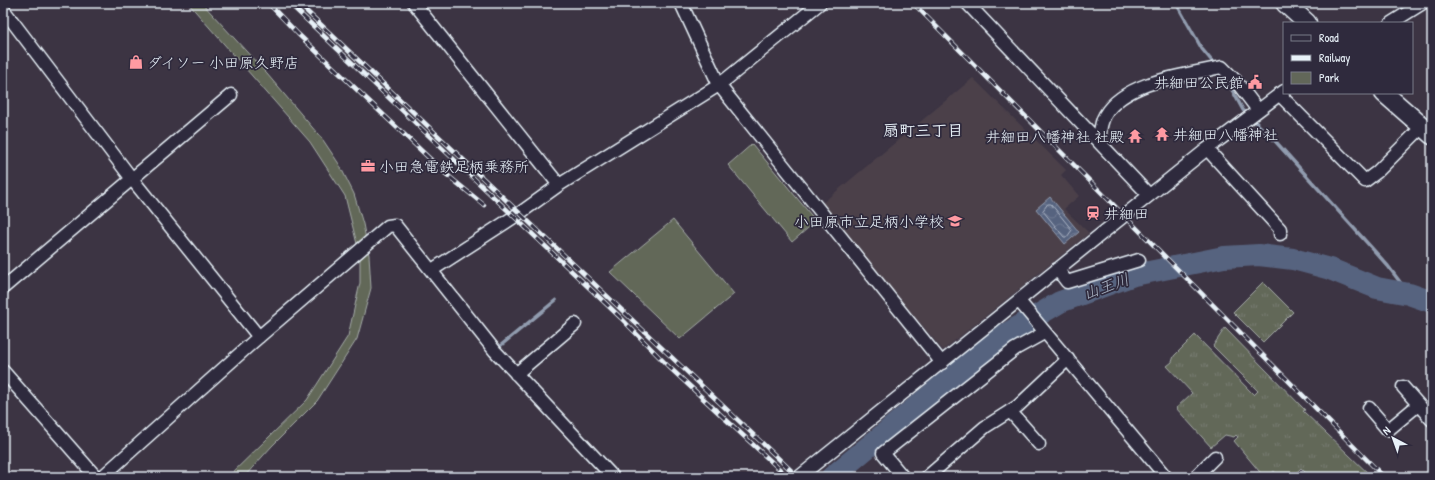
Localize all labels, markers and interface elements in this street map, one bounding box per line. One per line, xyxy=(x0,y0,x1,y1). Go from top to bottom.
legend xyxy=(1283,22,1413,94)
text: Road xyxy=(1319,29,1339,46)
text: Railway xyxy=(1319,49,1350,66)
place label: ダイソー 小田原久野店 xyxy=(147,52,299,73)
shop icon: ダイソー 小田原久野店 xyxy=(128,54,144,70)
text: Park xyxy=(1319,69,1339,86)
place label: 井細田公民館 xyxy=(1154,72,1244,93)
public building icon: 井細田公民館 xyxy=(1247,74,1263,90)
district label: 扇町三丁目 xyxy=(883,119,963,141)
place label: 井細田八幡神社 xyxy=(1173,124,1278,145)
place label: 井細田八幡神社 社殿 xyxy=(986,126,1124,147)
temple icon: 井細田八幡神社 xyxy=(1154,126,1170,142)
temple icon: 井細田八幡神社 社殿 xyxy=(1127,128,1143,144)
place label: 小田急電鉄足柄乗務所 xyxy=(379,156,529,177)
office icon: 小田急電鉄足柄乗務所 xyxy=(360,158,376,174)
place label: 井細田 xyxy=(1104,203,1149,224)
station icon: 井細田 xyxy=(1085,205,1101,221)
place label: 小田原市立足柄小学校 xyxy=(794,211,944,232)
school or university icon: 小田原市立足柄小学校 xyxy=(947,213,963,229)
water label: 山王川 xyxy=(1080,267,1132,305)
north arrow xyxy=(1373,418,1413,458)
text: N xyxy=(1380,423,1393,438)

